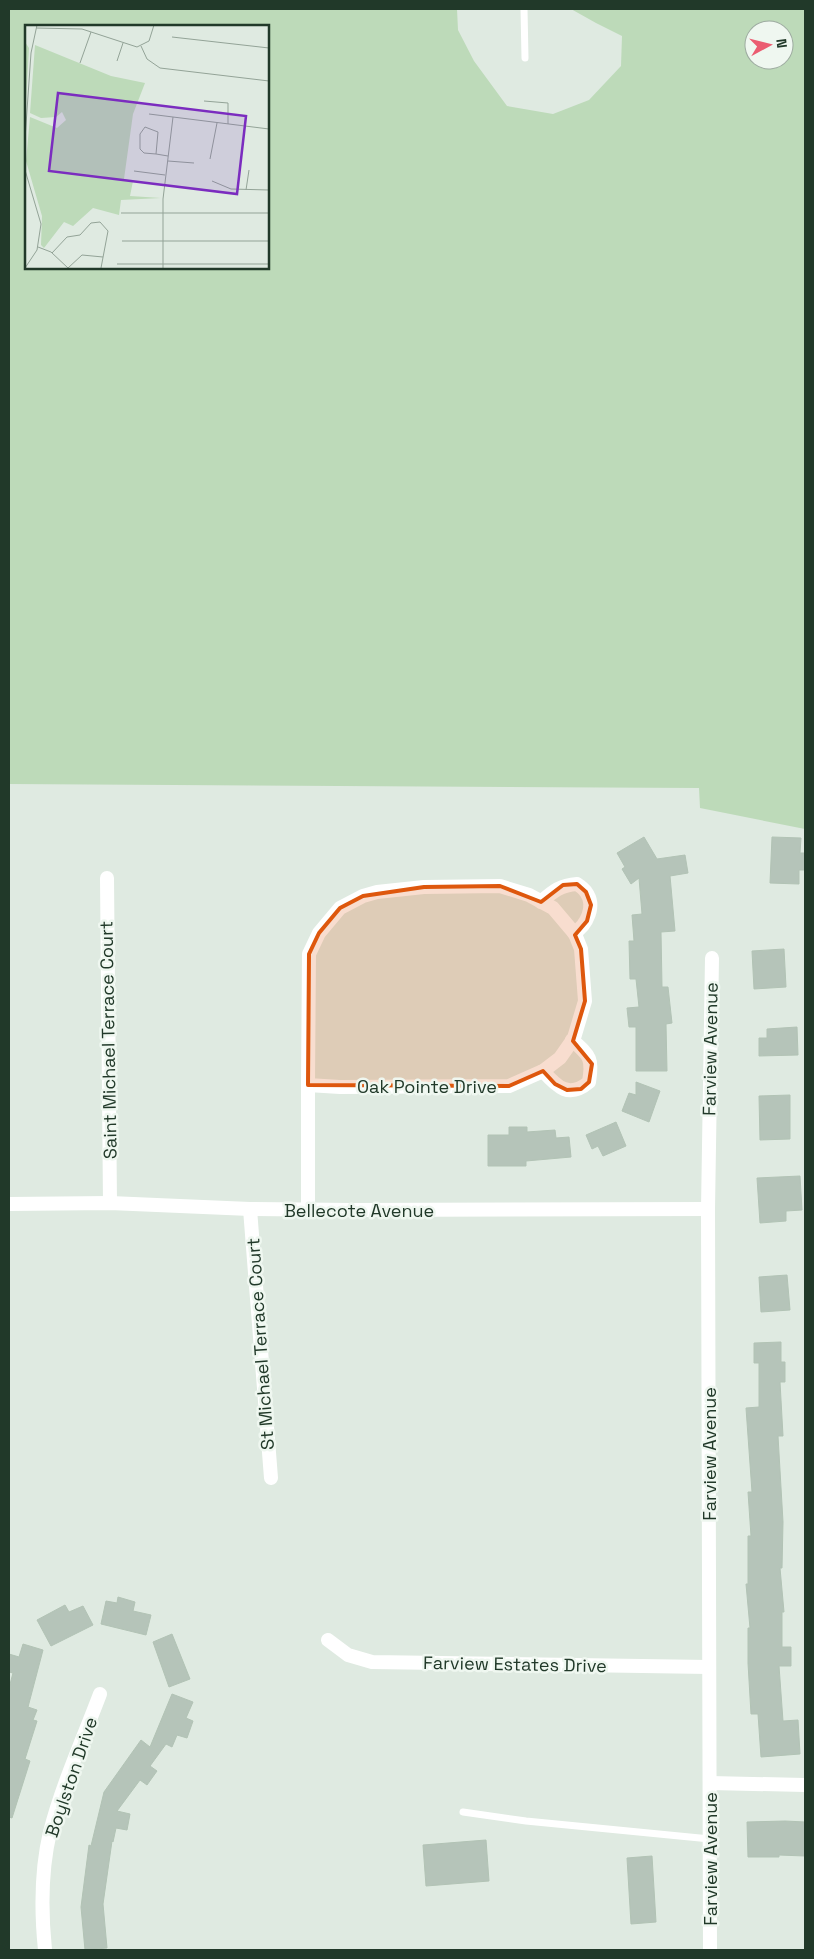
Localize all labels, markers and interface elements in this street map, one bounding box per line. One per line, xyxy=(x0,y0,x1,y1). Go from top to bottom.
north arrow xyxy=(744,20,794,70)
inset map xyxy=(25,25,269,269)
text: N xyxy=(772,38,791,49)
street label: Saint Michael Terrace Court xyxy=(94,921,122,1159)
street label: Farview Avenue xyxy=(697,982,723,1116)
street label: Oak Pointe Drive xyxy=(357,1075,497,1098)
street label: Bellecote Avenue xyxy=(284,1199,434,1222)
street label: St Michael Terrace Court xyxy=(241,1237,279,1451)
street label: Farview Avenue xyxy=(698,1387,721,1521)
street label: Farview Estates Drive xyxy=(423,1651,607,1677)
street label: Boylston Drive xyxy=(40,1714,102,1840)
street label: Farview Avenue xyxy=(699,1792,722,1926)

